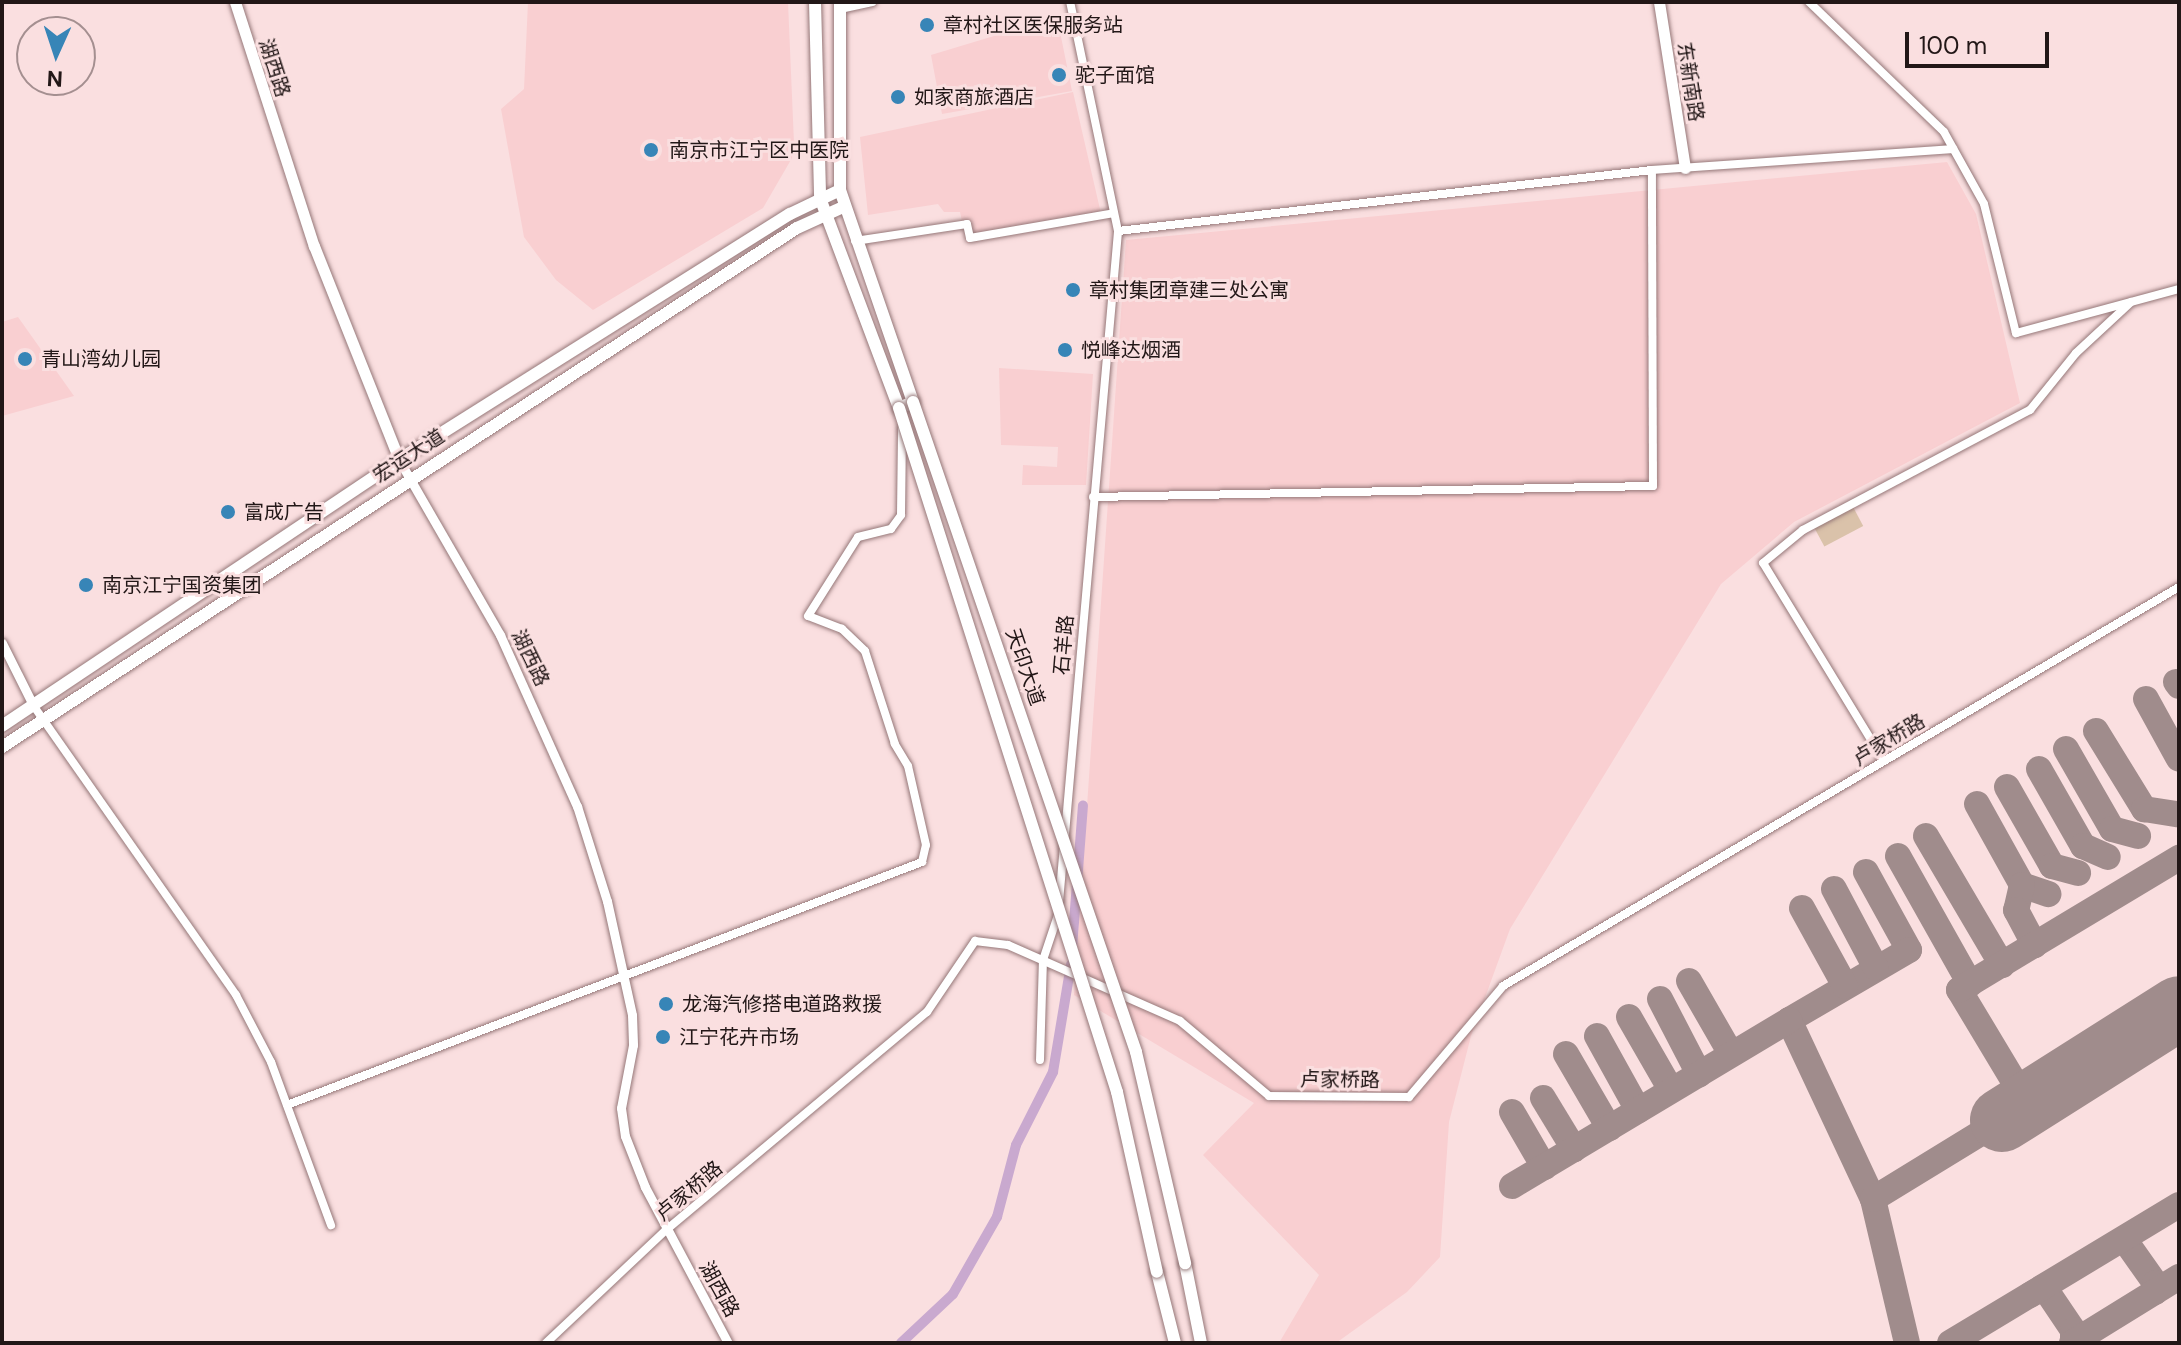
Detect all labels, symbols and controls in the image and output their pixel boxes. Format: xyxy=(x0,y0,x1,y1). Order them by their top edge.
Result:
place label: 章村社区医保服务站 xyxy=(943,13,1123,37)
north arrow xyxy=(16,16,96,96)
marker: 章村社区医保服务站 xyxy=(918,16,936,34)
scale bar xyxy=(1909,16,2053,66)
text: 100 m xyxy=(1919,30,1987,61)
street label: 湖西路 xyxy=(253,36,295,100)
street label: 东新南路 xyxy=(1672,41,1708,123)
place label: 驼子面馆 xyxy=(1075,63,1155,87)
text: N xyxy=(46,64,64,93)
marker: 驼子面馆 xyxy=(1050,66,1068,84)
place label: 如家商旅酒店 xyxy=(914,85,1034,109)
marker: 如家商旅酒店 xyxy=(889,88,907,106)
place label: 南京市江宁区中医院 xyxy=(669,138,849,162)
marker: 南京市江宁区中医院 xyxy=(640,139,662,161)
place label: 章村集团章建三处公寓 xyxy=(1089,278,1289,302)
marker: 章村集团章建三处公寓 xyxy=(1064,281,1082,299)
place label: 悦峰达烟酒 xyxy=(1081,338,1181,362)
marker: 悦峰达烟酒 xyxy=(1056,341,1074,359)
place label: 青山湾幼儿园 xyxy=(41,347,161,371)
marker: 青山湾幼儿园 xyxy=(16,350,34,368)
street label: 宏运大道 xyxy=(369,424,449,488)
place label: 富成广告 xyxy=(244,500,324,524)
marker: 富成广告 xyxy=(219,503,237,521)
place label: 南京江宁国资集团 xyxy=(102,573,262,597)
marker: 南京江宁国资集团 xyxy=(77,576,95,594)
street label: 石羊路 xyxy=(1049,614,1079,676)
street label: 天印大道 xyxy=(1001,625,1049,709)
street label: 湖西路 xyxy=(506,626,554,690)
street label: 卢家桥路 xyxy=(1849,709,1929,771)
place label: 龙海汽修搭电道路救援 xyxy=(682,992,882,1016)
marker: 龙海汽修搭电道路救援 xyxy=(657,995,675,1013)
place label: 江宁花卉市场 xyxy=(679,1025,799,1049)
marker: 江宁花卉市场 xyxy=(654,1028,672,1046)
street label: 卢家桥路 xyxy=(1300,1067,1380,1093)
street label: 卢家桥路 xyxy=(651,1156,727,1226)
street label: 湖西路 xyxy=(694,1257,744,1321)

